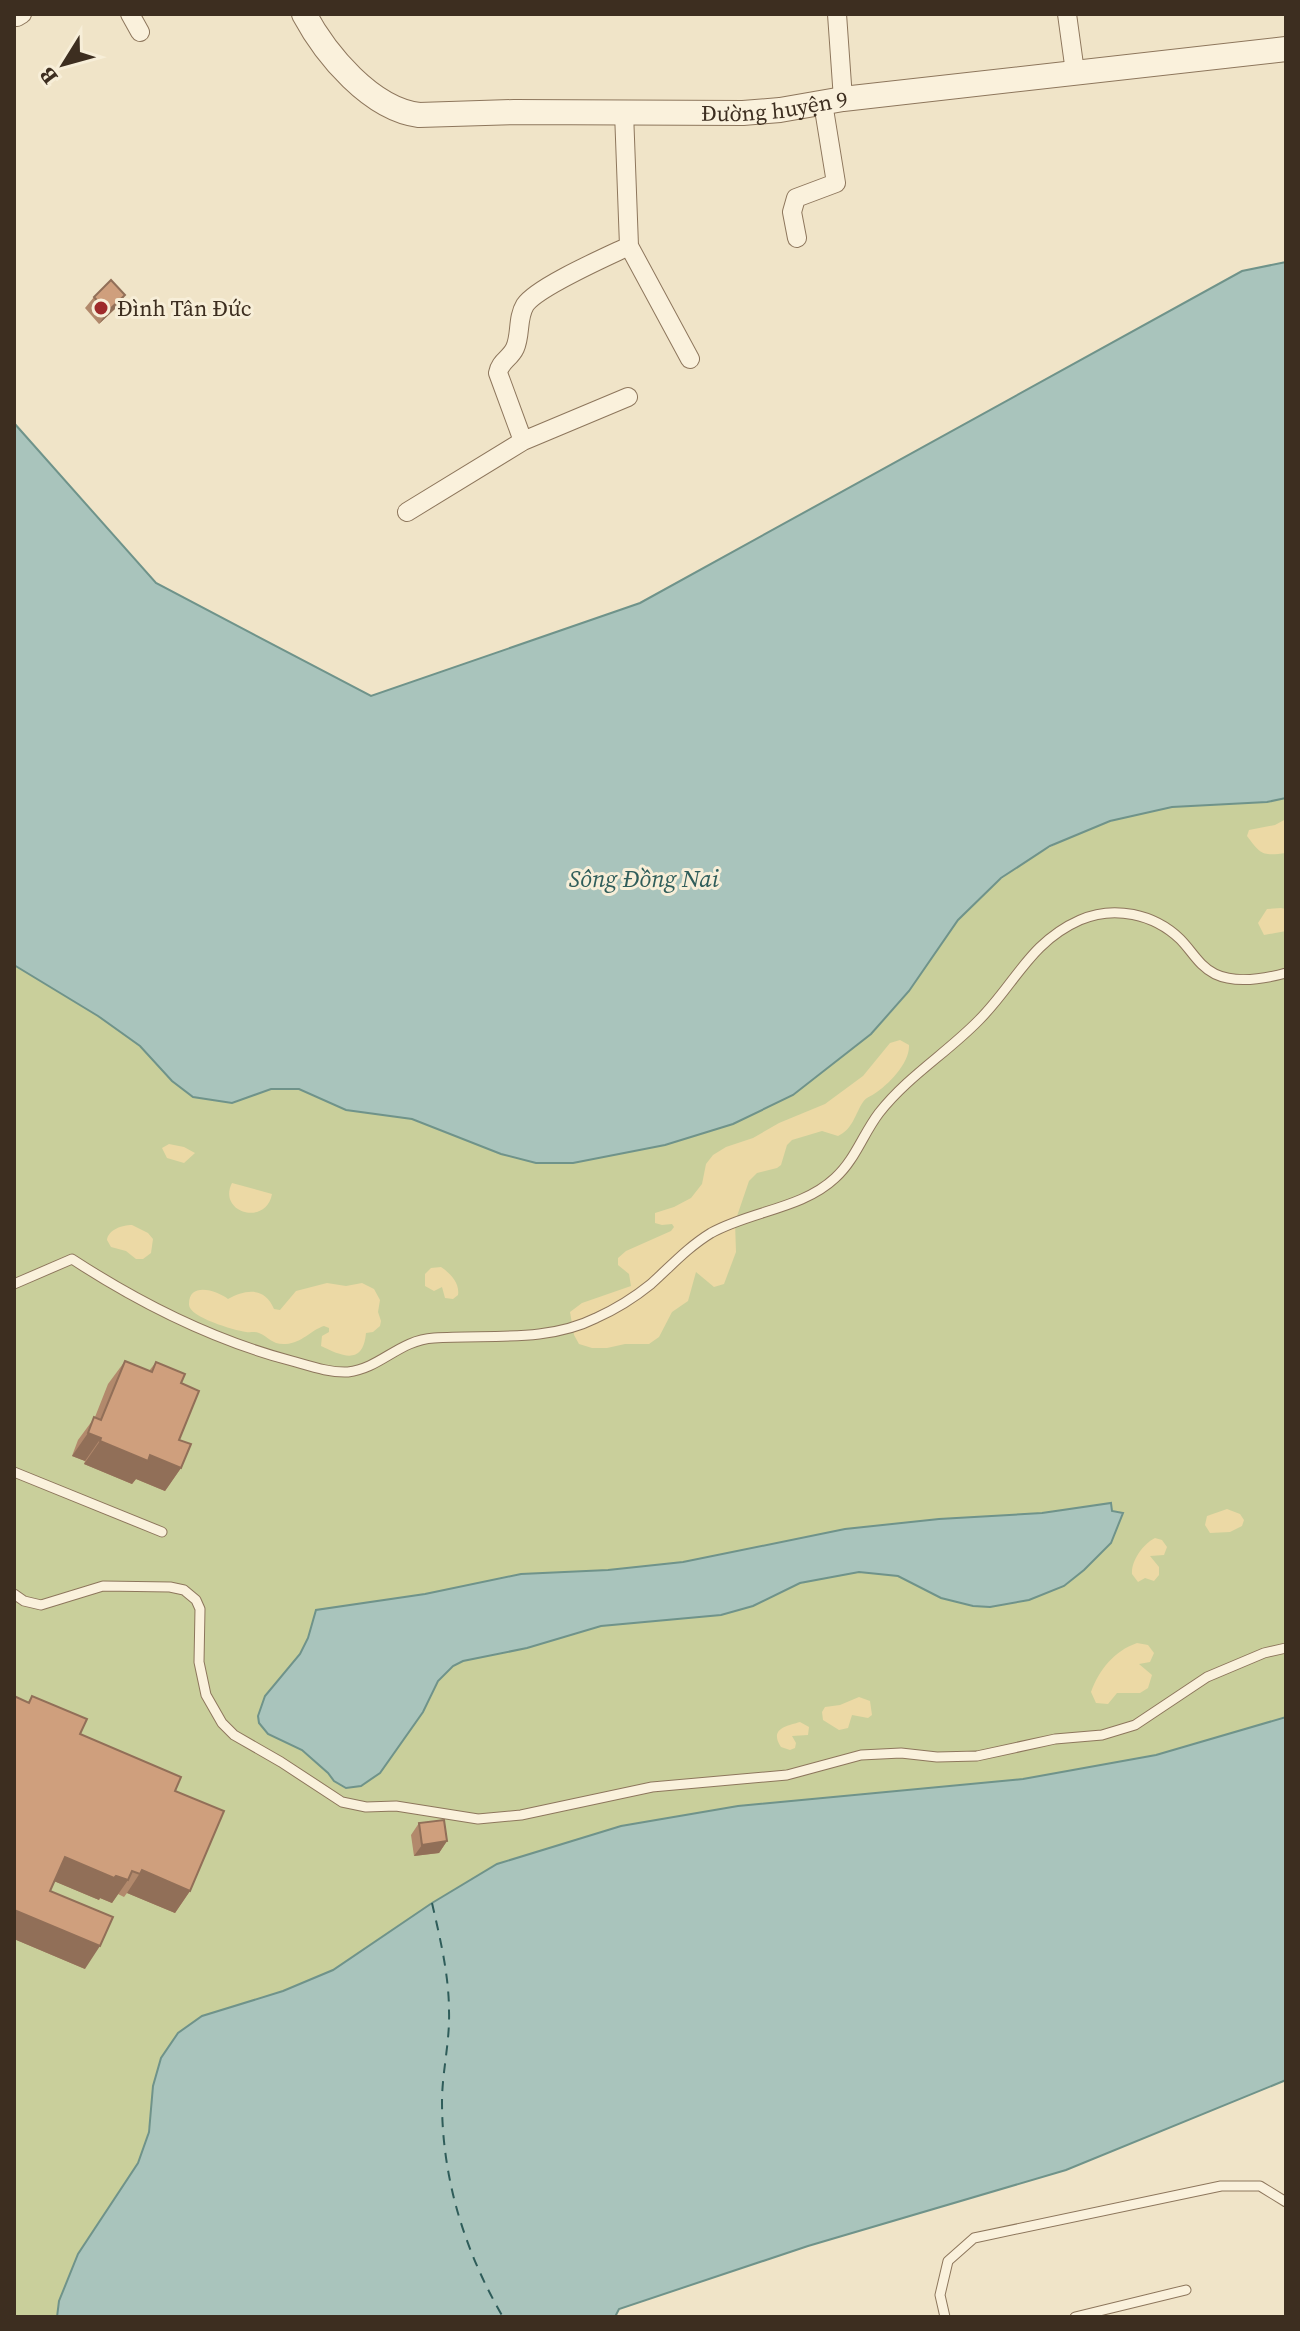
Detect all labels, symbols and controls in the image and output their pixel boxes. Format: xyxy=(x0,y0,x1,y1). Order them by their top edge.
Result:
north arrow xyxy=(24,24,104,104)
text: B xyxy=(32,61,64,91)
street label: Đường huyện 9 xyxy=(701,83,850,128)
place label: Đình Tân Đức xyxy=(117,293,252,323)
marker: Đình Tân Đức xyxy=(92,299,110,317)
water label: Sông Đồng Nai xyxy=(569,862,720,895)

